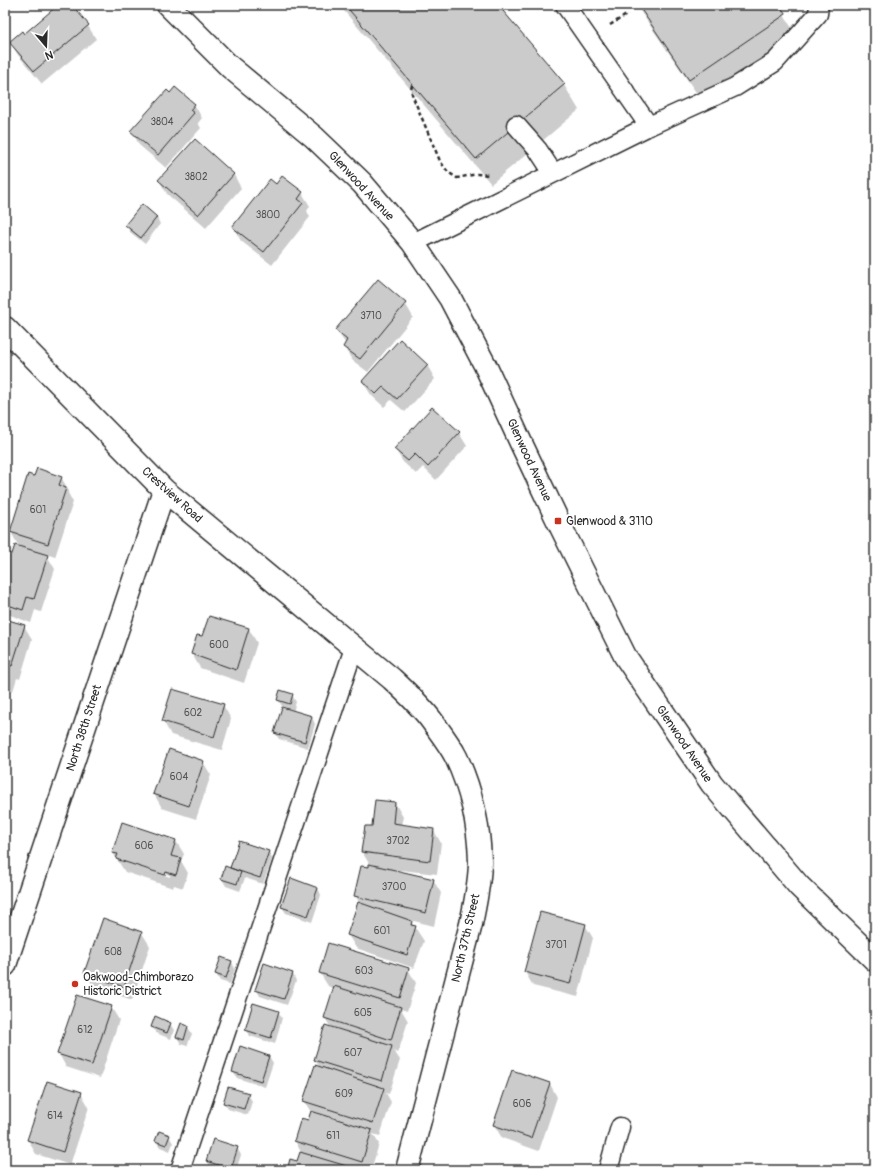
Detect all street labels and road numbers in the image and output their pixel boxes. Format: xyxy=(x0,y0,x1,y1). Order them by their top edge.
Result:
street label: Glenwood Avenue xyxy=(325,148,397,224)
street label: Glenwood Avenue xyxy=(503,416,555,504)
street label: Crestview Road xyxy=(139,464,206,526)
street label: North 38th Street xyxy=(63,683,105,773)
street label: Glenwood Avenue xyxy=(653,703,715,785)
street label: North 37th Street xyxy=(449,892,484,984)

